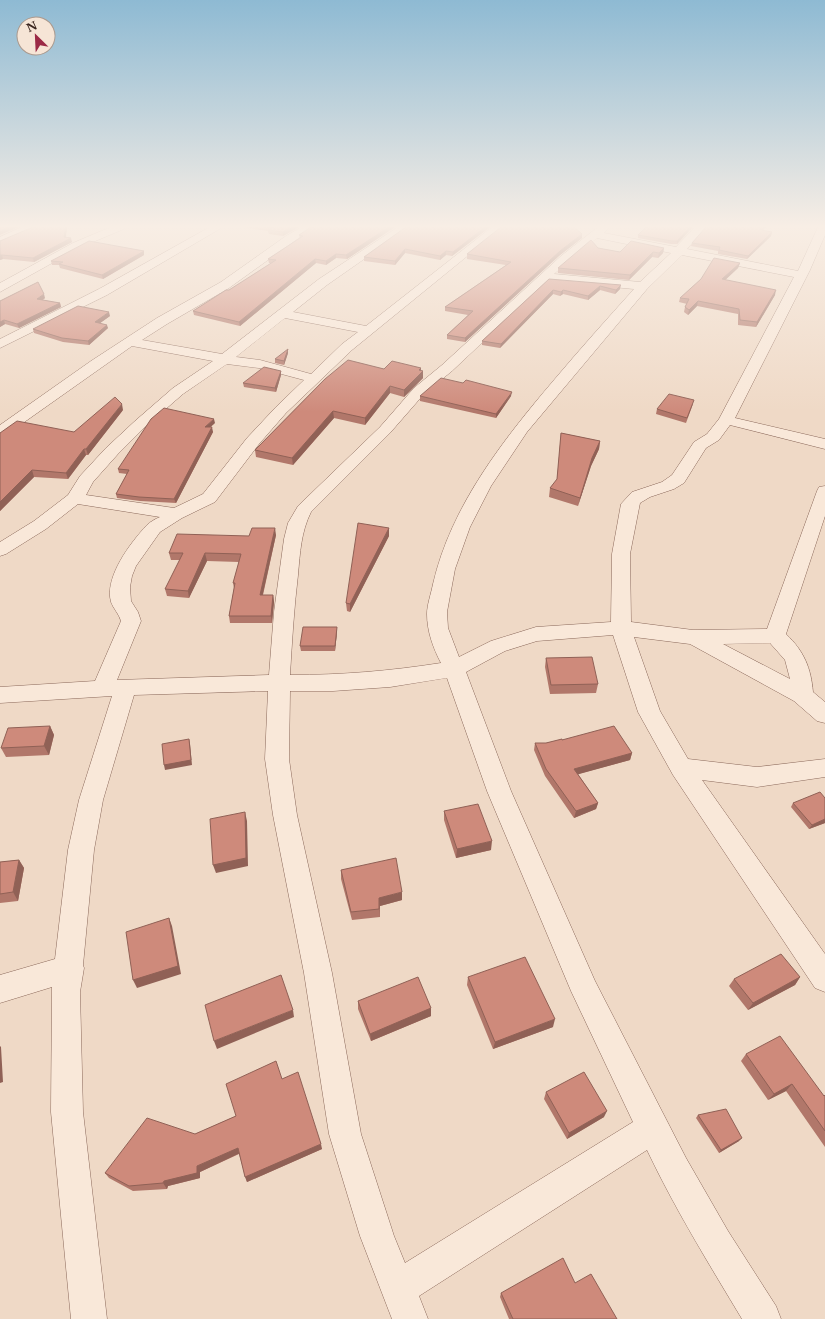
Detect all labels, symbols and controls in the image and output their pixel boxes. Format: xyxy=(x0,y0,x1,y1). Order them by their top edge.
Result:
north arrow xyxy=(16,16,56,56)
text: N xyxy=(24,18,40,35)

